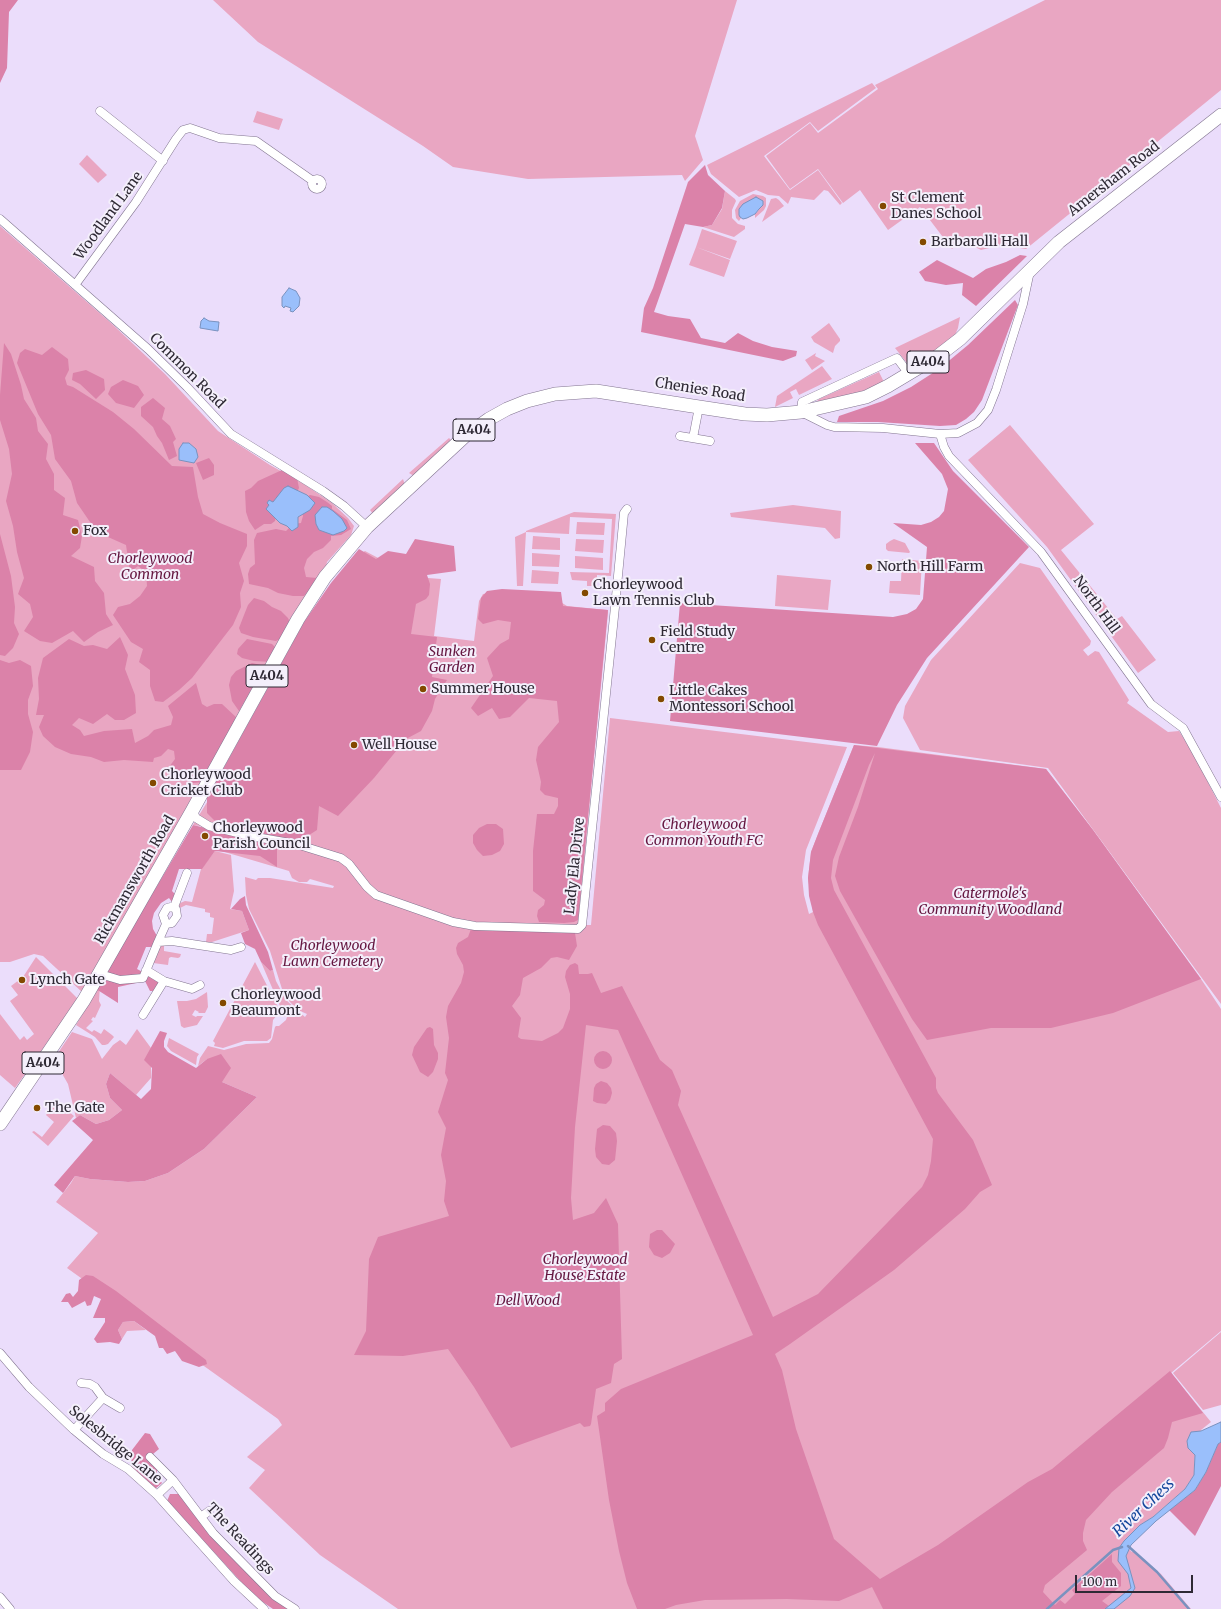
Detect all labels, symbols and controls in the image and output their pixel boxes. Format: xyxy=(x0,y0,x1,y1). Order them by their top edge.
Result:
street label: Amersham Road xyxy=(1065,138,1163,220)
street label: Woodland Lane xyxy=(71,169,147,263)
place label: St Clement Danes School xyxy=(891,190,982,222)
marker: St Clement Danes School xyxy=(878,201,888,211)
place label: Barbarolli Hall xyxy=(931,234,1028,250)
marker: Barbarolli Hall xyxy=(918,237,928,247)
street label: Common Road xyxy=(146,330,228,412)
road number: A404 xyxy=(907,351,949,373)
street label: Chenies Road xyxy=(654,375,746,405)
road number: A404 xyxy=(453,419,495,441)
place label: Fox xyxy=(83,523,107,539)
marker: Fox xyxy=(70,526,80,536)
park label: Chorleywood Common xyxy=(107,551,193,584)
place label: North Hill Farm xyxy=(877,559,983,575)
marker: North Hill Farm xyxy=(864,562,874,572)
street label: North Hill xyxy=(1069,573,1123,637)
place label: Chorleywood Lawn Tennis Club xyxy=(593,577,714,610)
marker: Chorleywood Lawn Tennis Club xyxy=(580,588,590,598)
place label: Field Study Centre xyxy=(660,624,735,656)
marker: Field Study Centre xyxy=(647,635,657,645)
park label: Sunken Garden xyxy=(429,644,475,676)
road number: A404 xyxy=(246,665,288,687)
place label: Summer House xyxy=(431,681,535,697)
place label: Little Cakes Montessori School xyxy=(669,683,794,716)
marker: Summer House xyxy=(418,684,428,694)
marker: Little Cakes Montessori School xyxy=(656,694,666,704)
place label: Well House xyxy=(362,737,437,753)
marker: Well House xyxy=(349,740,359,750)
place label: Chorleywood Cricket Club xyxy=(161,767,251,800)
marker: Chorleywood Cricket Club xyxy=(148,778,158,788)
street label: Rickmansworth Road xyxy=(91,813,179,947)
street label: Lady Ela Drive xyxy=(562,817,588,915)
park label: Chorleywood Common Youth FC xyxy=(645,817,763,850)
place label: Chorleywood Parish Council xyxy=(213,820,310,852)
marker: Chorleywood Parish Council xyxy=(200,831,210,841)
park label: Catermole's Community Woodland xyxy=(918,886,1062,918)
park label: Chorleywood Lawn Cemetery xyxy=(283,938,383,970)
place label: Lynch Gate xyxy=(30,972,105,988)
marker: Lynch Gate xyxy=(17,975,27,985)
place label: Chorleywood Beaumont xyxy=(231,987,321,1020)
marker: Chorleywood Beaumont xyxy=(218,998,228,1008)
road number: A404 xyxy=(22,1052,64,1074)
place label: The Gate xyxy=(45,1100,105,1116)
marker: The Gate xyxy=(32,1103,42,1113)
park label: Chorleywood House Estate xyxy=(542,1252,628,1284)
park label: Dell Wood xyxy=(496,1293,560,1309)
street label: Solesbridge Lane xyxy=(65,1402,165,1488)
water label: River Chess xyxy=(1110,1475,1178,1541)
street label: The Readings xyxy=(203,1500,277,1578)
scale bar xyxy=(1077,1567,1195,1593)
text: 100 m xyxy=(1082,1574,1117,1589)

